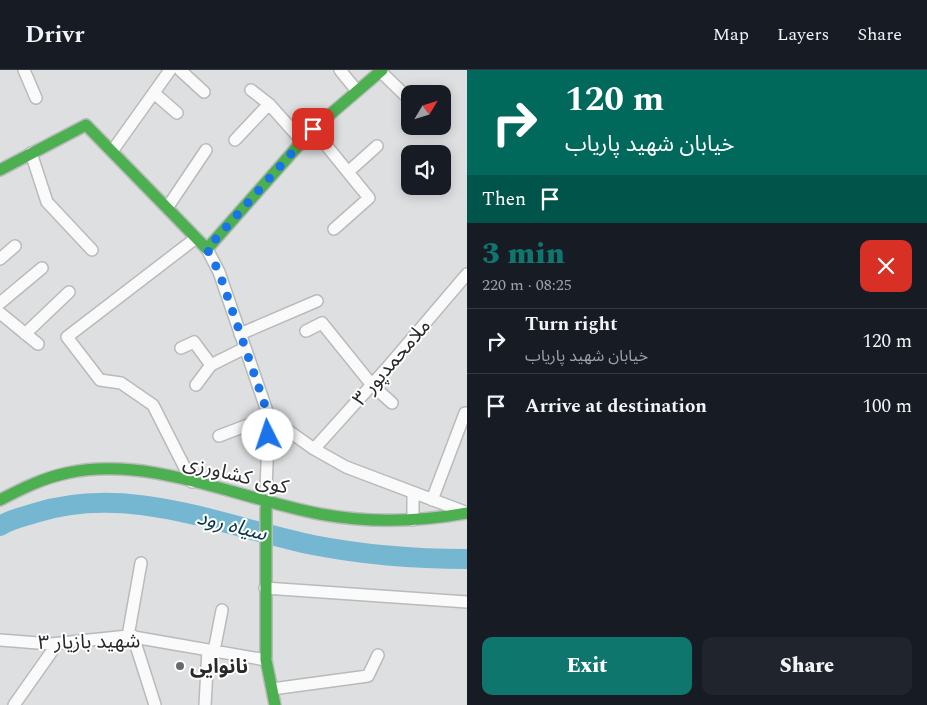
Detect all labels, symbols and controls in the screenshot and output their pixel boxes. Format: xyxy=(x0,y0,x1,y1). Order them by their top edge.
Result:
text: Drivr xyxy=(25,17,84,53)
text: Map xyxy=(713,21,749,48)
text: Layers xyxy=(777,21,829,48)
text: Share xyxy=(857,21,902,48)
text: 120 m xyxy=(565,73,664,126)
north arrow xyxy=(401,85,451,135)
map controls xyxy=(401,85,451,195)
icon: right xyxy=(482,90,547,155)
pin xyxy=(292,108,334,150)
icon: arrive xyxy=(299,115,327,143)
text: خیابان شهید پاریاب xyxy=(565,128,735,161)
button: sound xyxy=(401,145,451,195)
text: Then xyxy=(482,185,526,214)
icon: arrive xyxy=(536,185,564,213)
text: 3 min xyxy=(482,231,565,277)
button: close xyxy=(860,240,912,292)
text: 220 m · 08:25 xyxy=(482,273,572,297)
text: Turn right xyxy=(525,310,618,339)
street label: ملامحمدپور ۳ xyxy=(345,312,438,413)
icon: right xyxy=(482,327,510,355)
text: 120 m xyxy=(862,327,912,356)
text: خیابان شهید پاریاب xyxy=(525,344,648,368)
icon: arrive xyxy=(482,392,510,420)
text: Arrive at destination xyxy=(525,392,707,421)
text: 100 m xyxy=(862,392,912,421)
position arrow xyxy=(241,408,293,460)
street label: کوی کشاورزی xyxy=(180,447,292,503)
water label: سیاه رود xyxy=(193,502,271,550)
street label: شهید بازیار ۳ xyxy=(38,626,140,658)
button: Exit xyxy=(482,637,692,695)
button: Share xyxy=(702,637,912,695)
place label: نانوایی xyxy=(190,652,248,682)
marker: نانوایی xyxy=(174,660,186,672)

